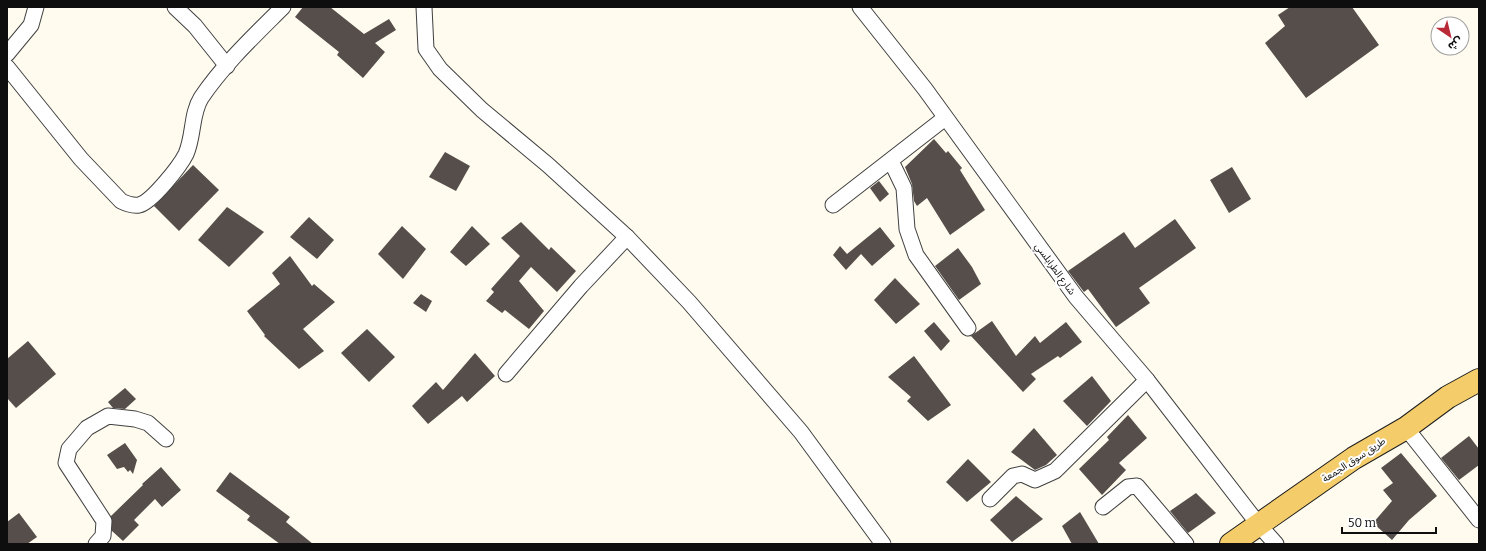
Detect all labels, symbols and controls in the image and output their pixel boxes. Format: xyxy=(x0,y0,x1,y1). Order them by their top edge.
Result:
north arrow xyxy=(1430,16,1470,56)
text: ش xyxy=(1446,34,1465,53)
street label: شارع الطرابلسي xyxy=(1031,241,1078,298)
street label: طريق سوق الجمعة xyxy=(1320,435,1388,485)
scale bar xyxy=(1342,509,1436,535)
text: 50 m xyxy=(1348,516,1377,530)

